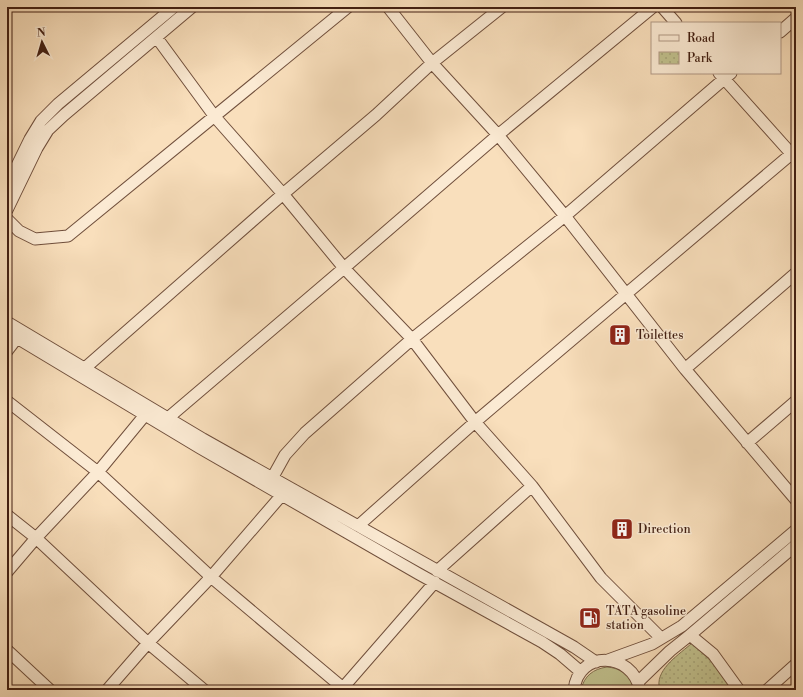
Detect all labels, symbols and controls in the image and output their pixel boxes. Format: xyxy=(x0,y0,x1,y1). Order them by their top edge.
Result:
north arrow xyxy=(22,22,62,62)
legend xyxy=(651,22,781,74)
text: N xyxy=(36,26,46,40)
text: Road xyxy=(687,31,715,46)
text: Park xyxy=(687,51,713,66)
building icon: Toilettes xyxy=(607,322,633,348)
place label: Toilettes xyxy=(636,328,683,343)
building icon: Direction xyxy=(609,516,635,542)
place label: Direction xyxy=(638,522,691,537)
place label: TATA gasoline station xyxy=(606,604,686,633)
fuel station icon: TATA gasoline station xyxy=(577,605,603,631)

